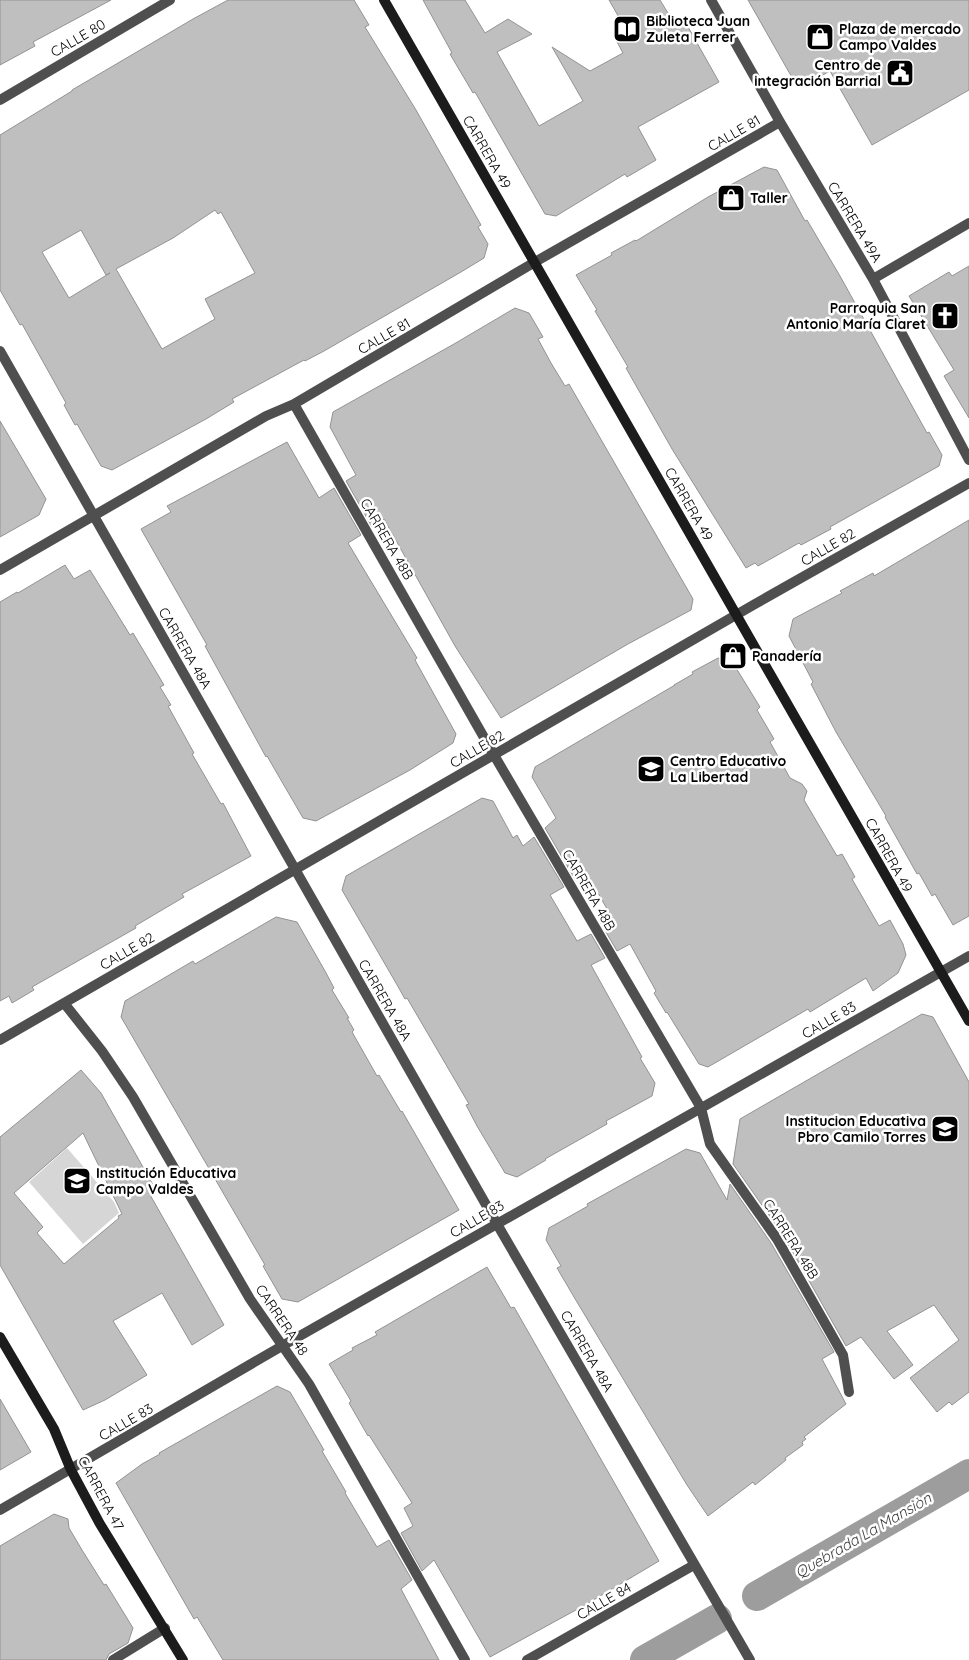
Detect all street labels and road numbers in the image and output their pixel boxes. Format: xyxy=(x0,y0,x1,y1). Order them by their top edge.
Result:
street label: CALLE 80 xyxy=(47,15,109,61)
street label: CALLE 81 xyxy=(705,111,763,155)
street label: CARRERA 49 xyxy=(459,112,515,192)
street label: CARRERA 49A xyxy=(824,178,886,266)
street label: CALLE 81 xyxy=(355,314,413,358)
street label: CARRERA 49 xyxy=(661,464,717,544)
street label: CARRERA 48B xyxy=(356,495,418,583)
street label: CALLE 82 xyxy=(797,524,859,570)
street label: CARRERA 48A xyxy=(154,604,216,692)
street label: CALLE 82 xyxy=(446,726,508,772)
street label: CARRERA 49 xyxy=(861,815,917,895)
street label: CARRERA 48B xyxy=(558,846,620,934)
street label: CALLE 82 xyxy=(96,928,158,974)
street label: CARRERA 48A xyxy=(354,956,416,1044)
street label: CALLE 83 xyxy=(799,997,859,1043)
street label: CALLE 83 xyxy=(447,1196,507,1242)
street label: CARRERA 48B xyxy=(759,1196,823,1282)
street label: CARRERA 48 xyxy=(252,1281,312,1359)
street label: CARRERA 48A xyxy=(556,1307,618,1395)
street label: CALLE 83 xyxy=(96,1399,156,1445)
street label: CARRERA 47 xyxy=(74,1453,128,1533)
street label: CALLE 84 xyxy=(574,1578,634,1624)

